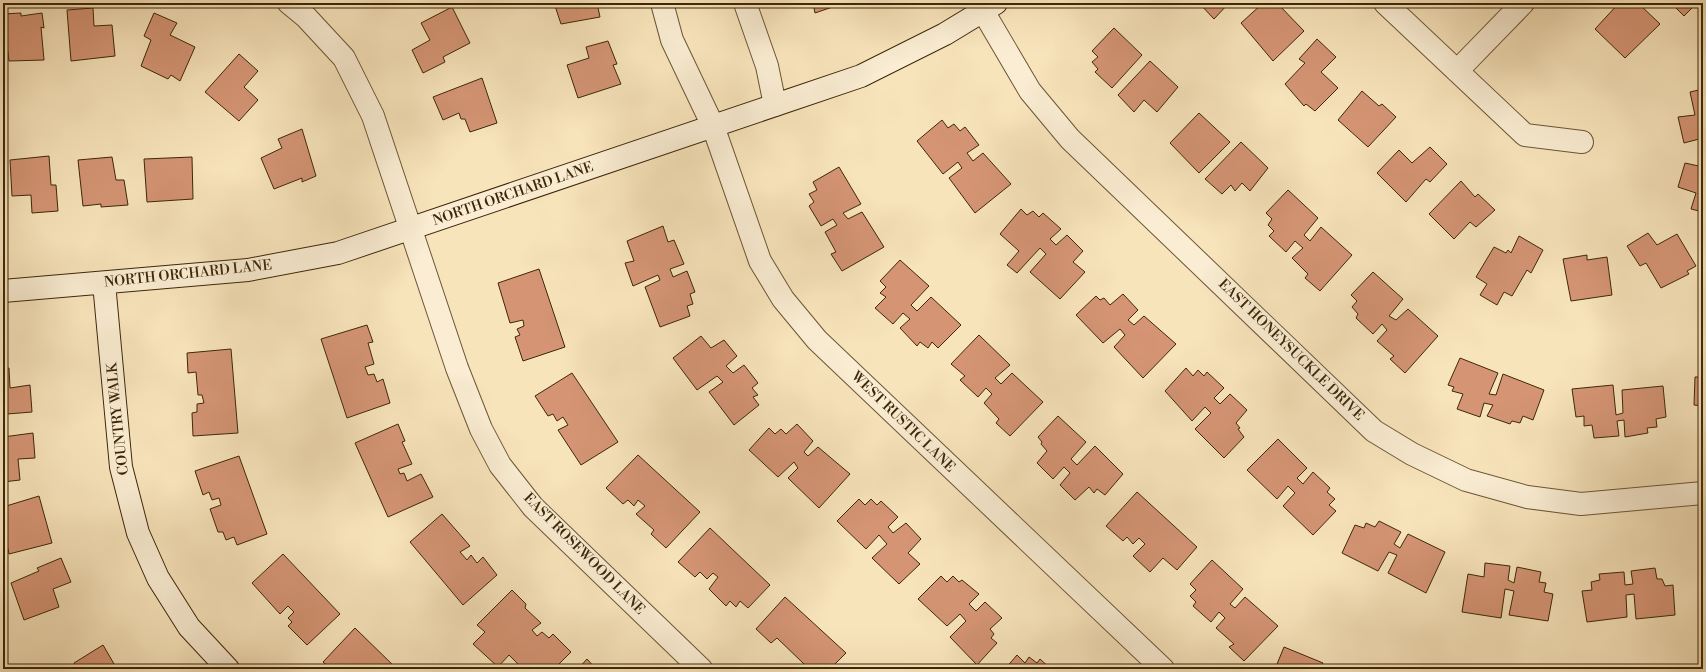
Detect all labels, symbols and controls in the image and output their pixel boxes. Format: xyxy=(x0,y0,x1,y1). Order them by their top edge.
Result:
street label: NORTH ORCHARD LANE xyxy=(430,158,596,230)
street label: NORTH ORCHARD LANE xyxy=(103,256,273,292)
street label: EAST HONEYSUCKLE DRIVE xyxy=(1214,275,1368,425)
street label: COUNTRY WALK xyxy=(103,361,133,476)
street label: WEST RUSTIC LANE xyxy=(847,367,959,476)
street label: EAST ROSEWOOD LANE xyxy=(519,489,649,619)

